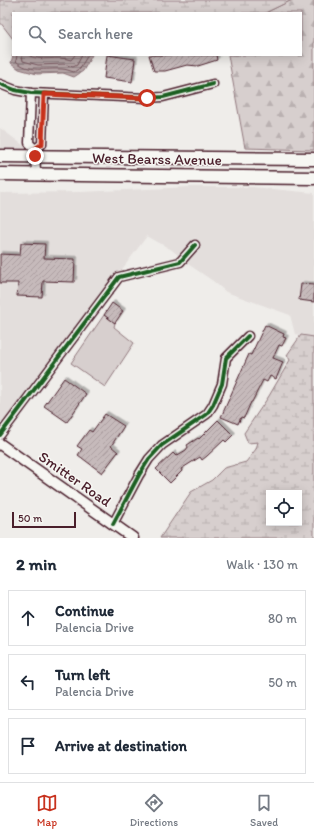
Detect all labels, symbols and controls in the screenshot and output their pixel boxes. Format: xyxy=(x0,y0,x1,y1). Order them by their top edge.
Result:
search box xyxy=(12,12,302,56)
icon: search xyxy=(26,23,48,45)
text: Search here xyxy=(58,25,133,43)
route start xyxy=(138,89,156,107)
route end xyxy=(26,147,44,165)
street label: West Bearss Avenue xyxy=(92,149,222,169)
street label: Smitter Road xyxy=(35,447,115,511)
map controls xyxy=(266,490,302,526)
button: locate xyxy=(266,490,302,526)
scale bar xyxy=(12,510,76,529)
text: 50 m xyxy=(18,512,42,525)
text: 2 min xyxy=(16,554,56,574)
text: Walk · 130 m xyxy=(226,557,298,572)
text: Continue xyxy=(55,602,114,620)
icon: ahead xyxy=(17,607,39,629)
text: 80 m xyxy=(268,611,297,626)
text: Palencia Drive xyxy=(55,620,134,635)
text: Turn left xyxy=(55,666,110,684)
icon: left xyxy=(17,671,39,693)
text: 50 m xyxy=(268,675,297,690)
text: Palencia Drive xyxy=(55,684,134,699)
icon: arrive xyxy=(17,735,39,757)
text: Arrive at destination xyxy=(55,737,187,755)
tab: Map xyxy=(36,792,58,829)
tab: Directions xyxy=(130,792,178,829)
tab: Saved xyxy=(250,792,278,829)

